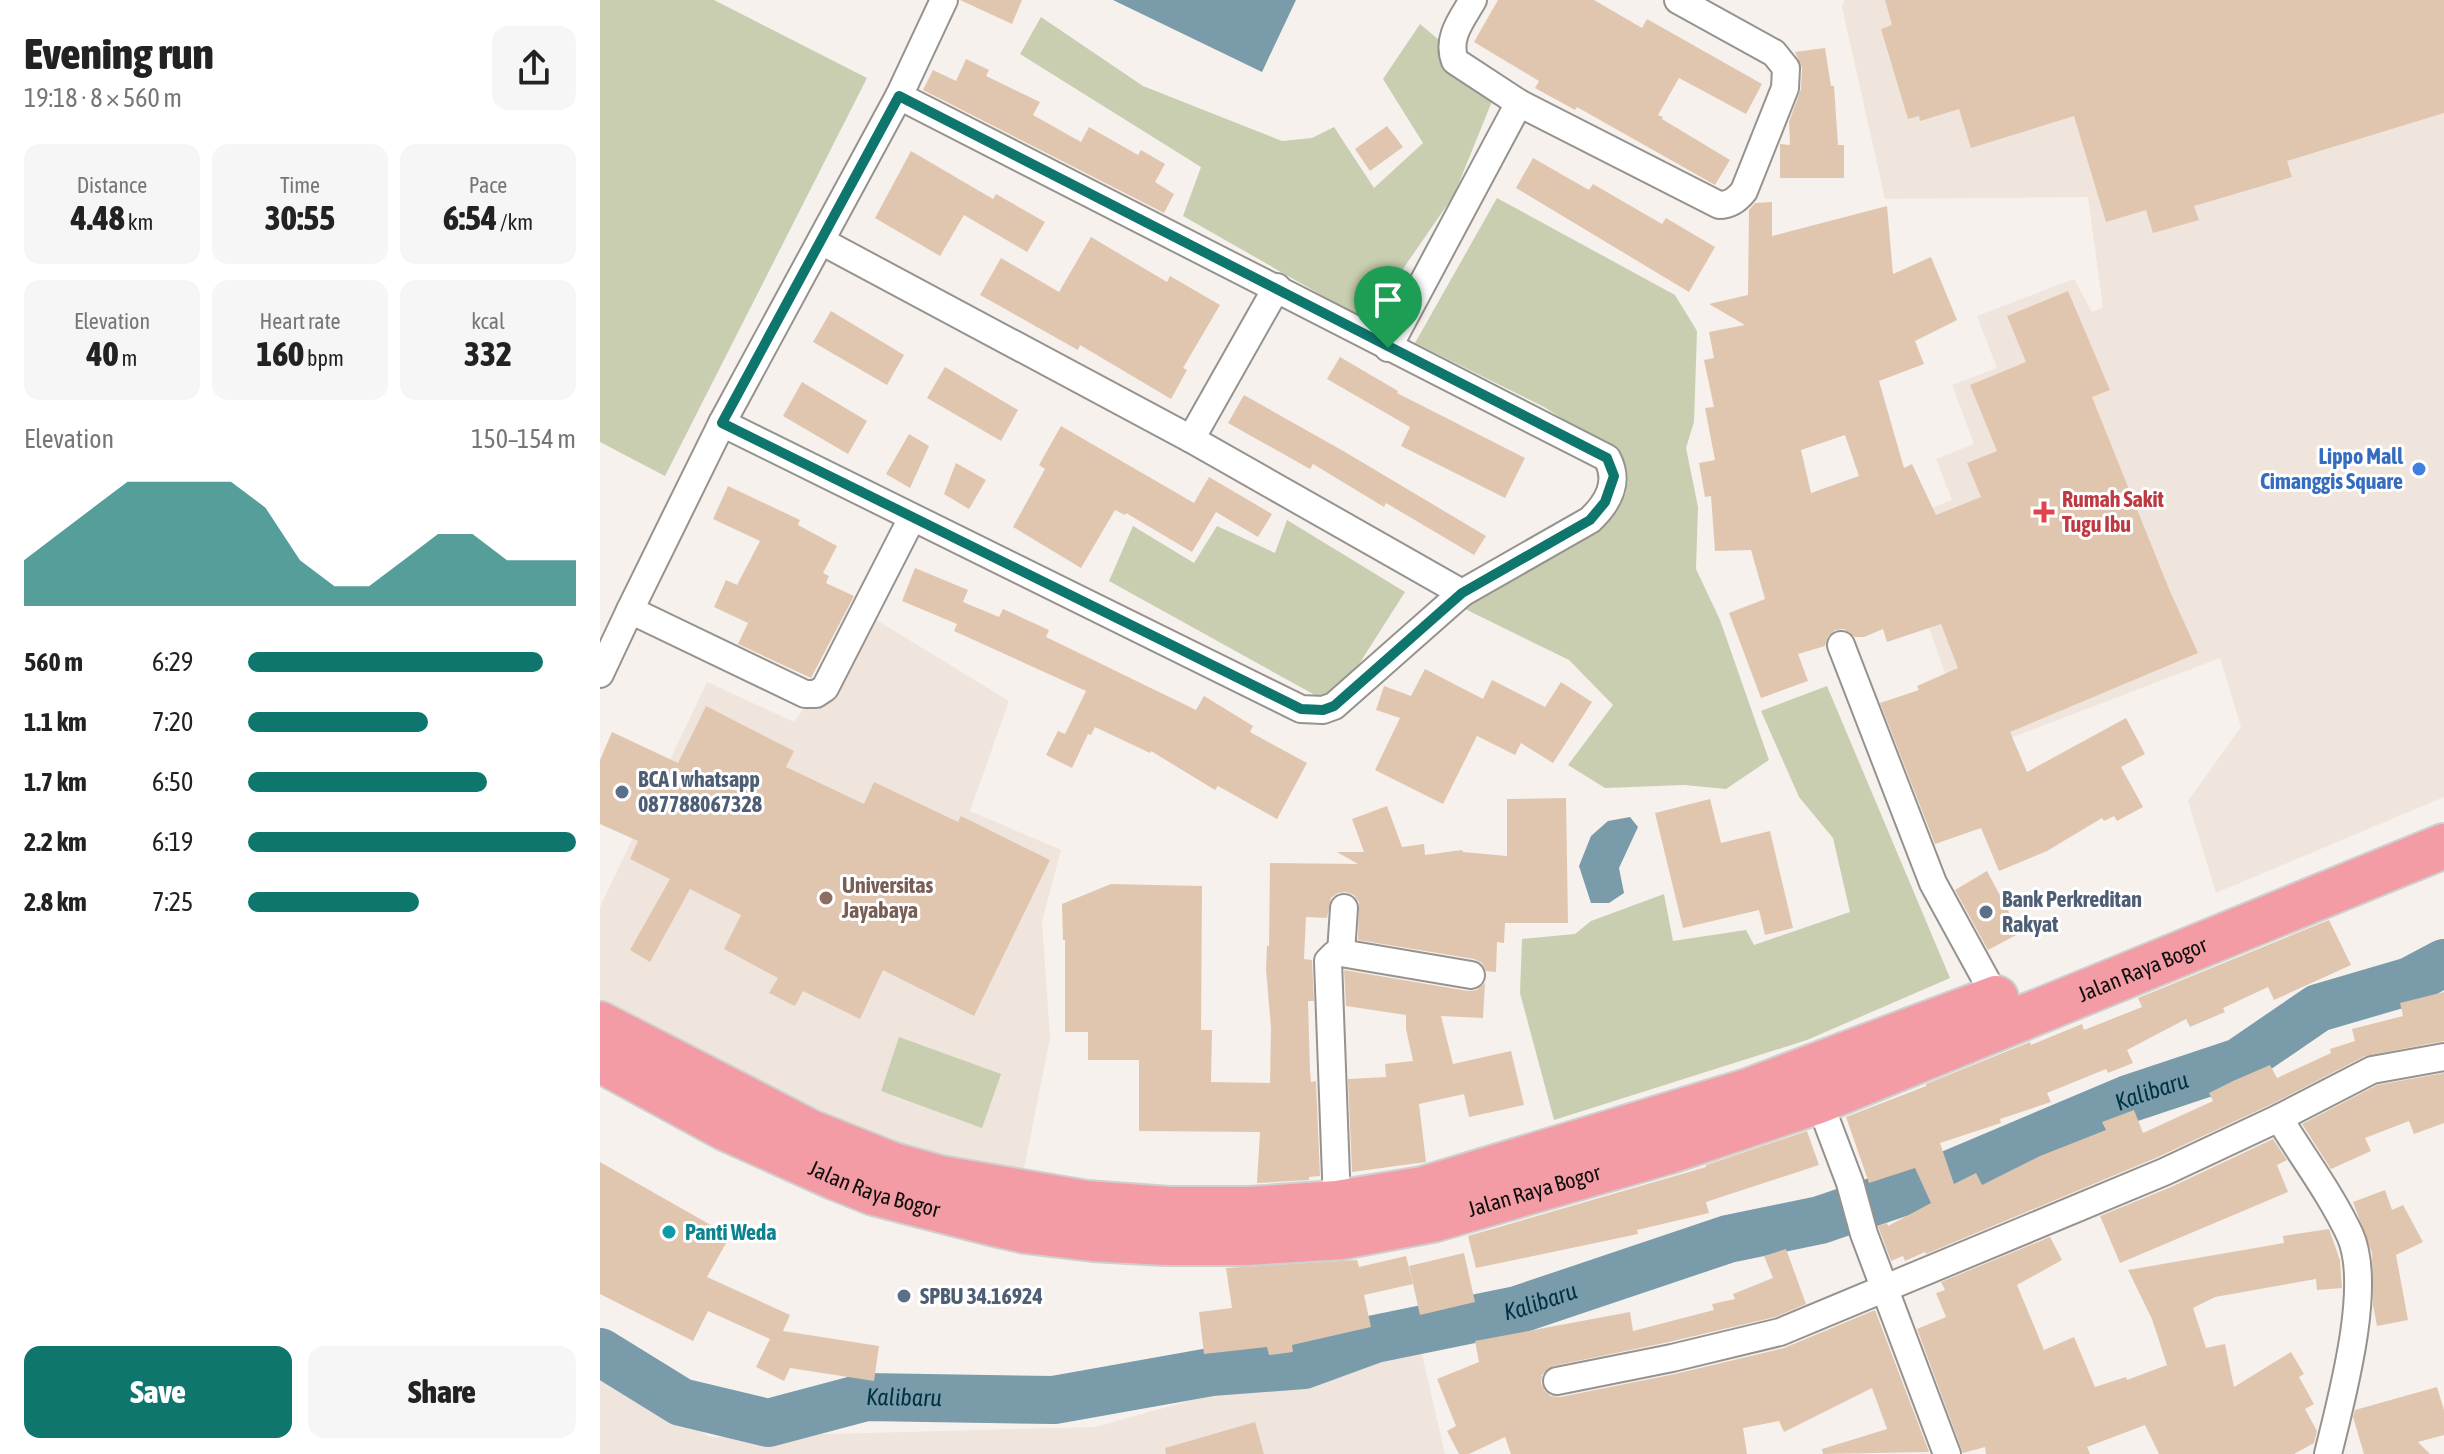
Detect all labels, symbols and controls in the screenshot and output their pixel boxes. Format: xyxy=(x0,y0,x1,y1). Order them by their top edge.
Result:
button: share xyxy=(492,26,576,110)
text: Evening run xyxy=(24,28,214,78)
text: 19:18 · 8 × 560 m xyxy=(24,83,182,113)
text: Distance xyxy=(77,172,147,198)
text: Time xyxy=(280,172,320,198)
text: Pace xyxy=(469,172,507,198)
text: 4.48 xyxy=(71,198,125,237)
text: 30:55 xyxy=(265,198,335,237)
text: 6:54 xyxy=(443,198,497,237)
text: km xyxy=(125,209,153,235)
text: /km xyxy=(497,209,533,235)
pin xyxy=(1354,266,1422,348)
icon: arrive xyxy=(1366,278,1410,322)
text: Elevation xyxy=(74,308,150,334)
text: Heart rate xyxy=(259,308,341,334)
text: kcal xyxy=(471,308,505,334)
text: 40 xyxy=(87,334,119,373)
text: 160 xyxy=(256,334,304,373)
text: 332 xyxy=(464,334,512,373)
text: m xyxy=(119,345,137,371)
text: bpm xyxy=(304,345,344,371)
text: Elevation xyxy=(24,424,114,454)
text: 150–154 m xyxy=(471,424,576,454)
place label: Lippo Mall Cimanggis Square xyxy=(2260,443,2404,494)
marker: Lippo Mall Cimanggis Square xyxy=(2410,460,2428,478)
place label: Rumah Sakit Tugu Ibu xyxy=(2062,486,2164,537)
marker: Rumah Sakit Tugu Ibu xyxy=(2033,501,2055,523)
text: 560 m xyxy=(24,647,83,677)
text: 6:29 xyxy=(152,647,193,677)
text: 1.1 km xyxy=(24,707,87,737)
text: 7:20 xyxy=(152,707,193,737)
place label: BCA I whatsapp 087788067328 xyxy=(638,766,762,817)
text: 1.7 km xyxy=(24,767,87,797)
text: 6:50 xyxy=(152,767,193,797)
marker: BCA I whatsapp 087788067328 xyxy=(613,783,631,801)
text: 2.2 km xyxy=(24,827,87,857)
text: 6:19 xyxy=(152,827,193,857)
place label: Universitas Jayabaya xyxy=(841,872,933,923)
place label: Bank Perkreditan Rakyat xyxy=(2002,886,2142,937)
text: 2.8 km xyxy=(24,887,87,917)
text: 7:25 xyxy=(152,887,193,917)
marker: Universitas Jayabaya xyxy=(817,889,835,907)
marker: Bank Perkreditan Rakyat xyxy=(1977,903,1995,921)
street label: Jalan Raya Bogor xyxy=(2074,931,2211,1007)
water label: Kalibaru xyxy=(2111,1066,2192,1116)
street label: Jalan Raya Bogor xyxy=(805,1154,943,1223)
street label: Jalan Raya Bogor xyxy=(1464,1159,1604,1222)
place label: Panti Weda xyxy=(685,1219,776,1245)
marker: Panti Weda xyxy=(660,1223,678,1241)
water label: Kalibaru xyxy=(1501,1277,1581,1325)
place label: SPBU 34.16924 xyxy=(920,1283,1043,1309)
marker: SPBU 34.16924 xyxy=(895,1287,913,1305)
button: Save xyxy=(24,1346,292,1438)
button: Share xyxy=(308,1346,576,1438)
water label: Kalibaru xyxy=(866,1383,942,1411)

